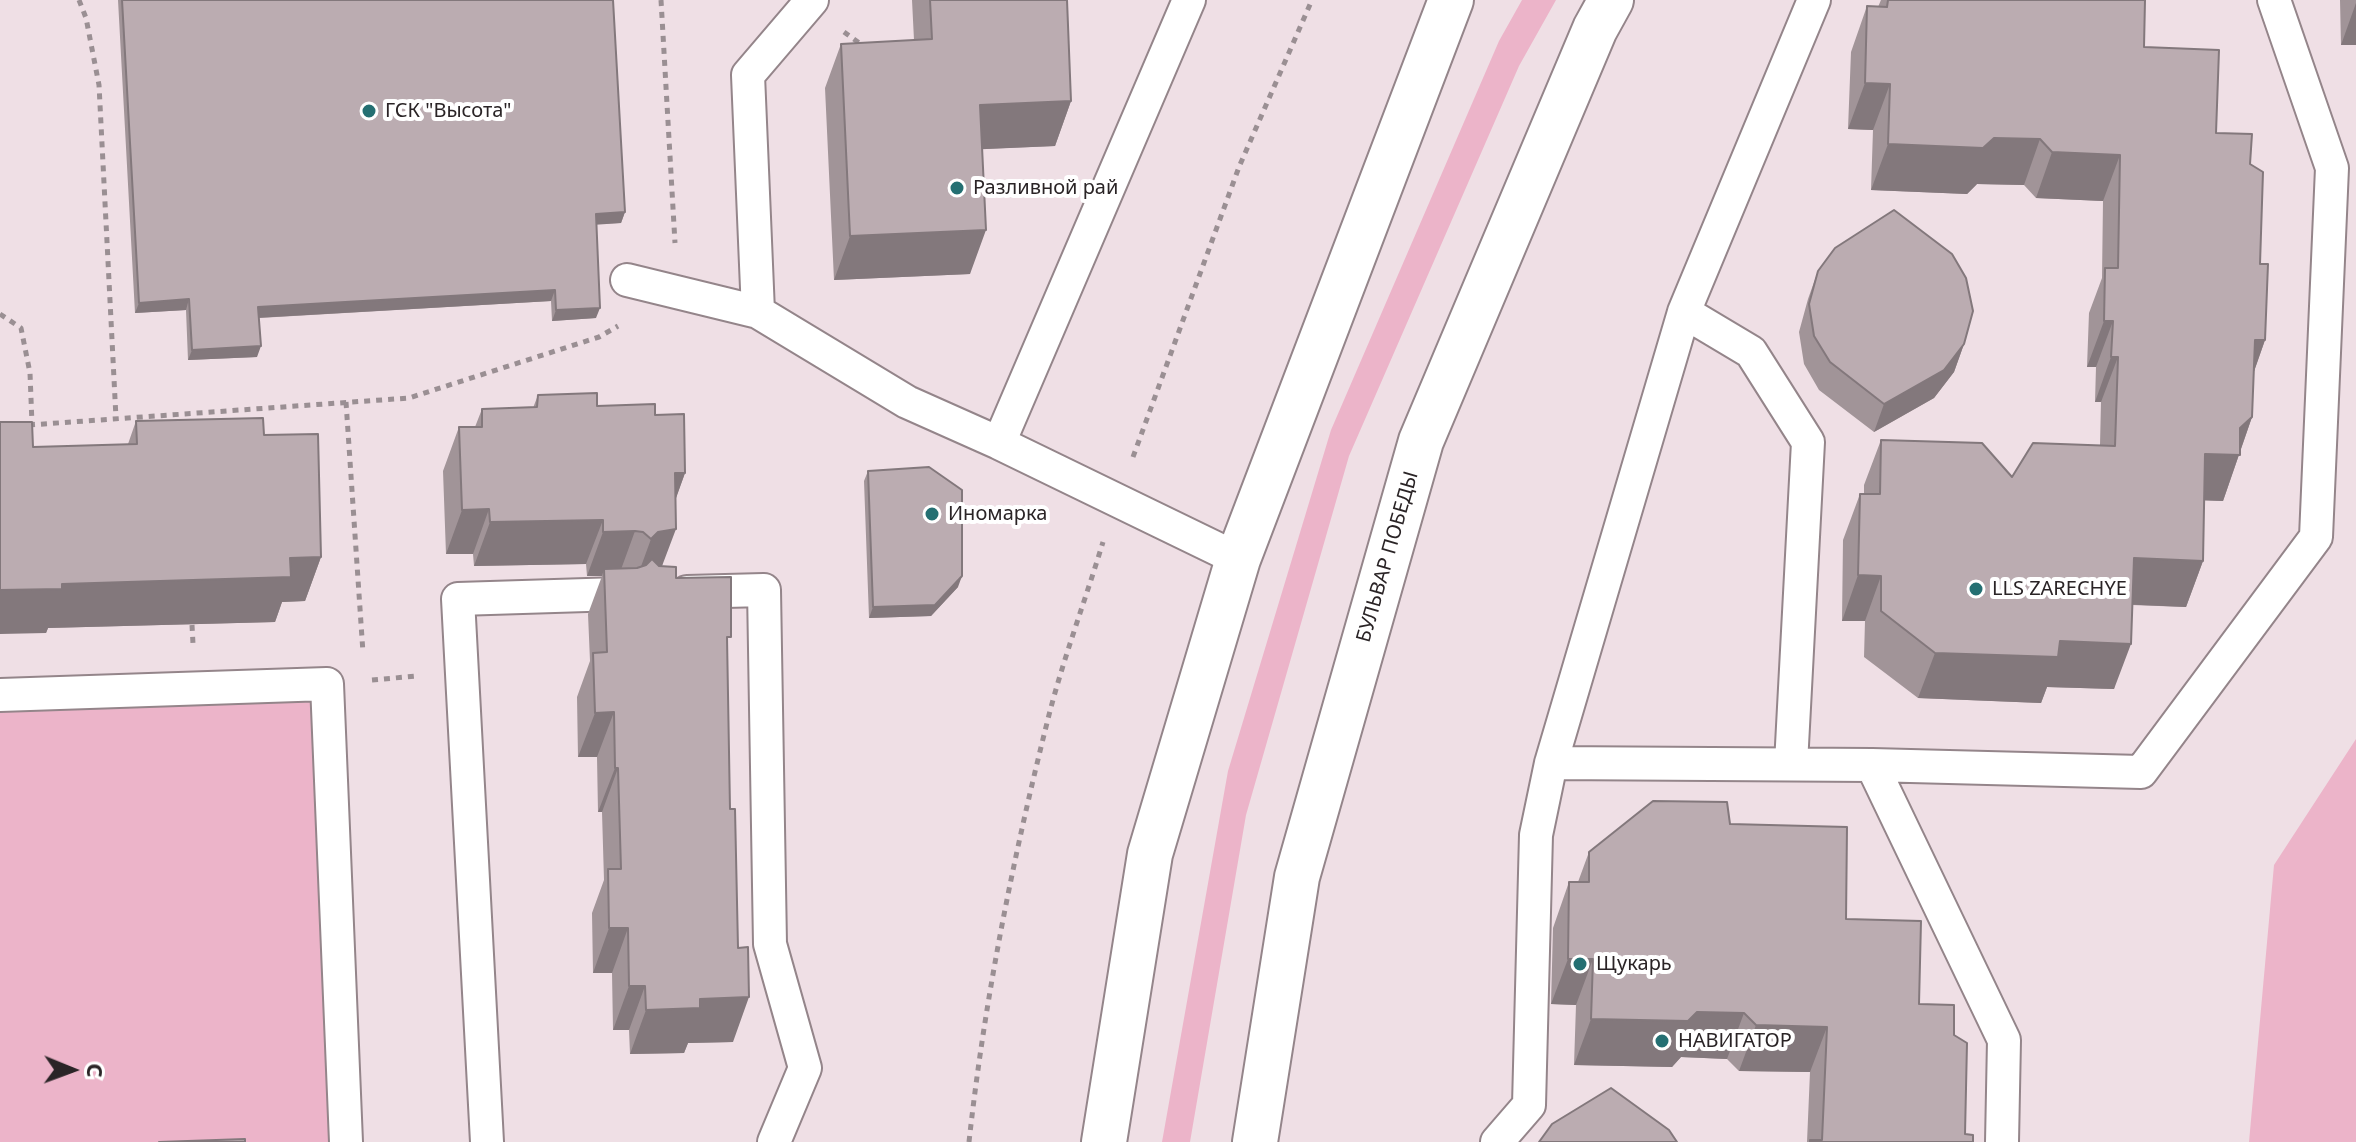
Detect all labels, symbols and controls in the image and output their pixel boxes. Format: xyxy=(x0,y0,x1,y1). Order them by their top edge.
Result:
place label: ГСК "Высота" xyxy=(385,99,511,123)
marker: ГСК "Высота" xyxy=(360,102,378,120)
place label: Разливной рай xyxy=(973,176,1118,200)
marker: Разливной рай xyxy=(948,179,966,197)
street label: БУЛЬВАР ПОБЕДЫ xyxy=(1352,469,1424,645)
place label: Иномарка xyxy=(948,502,1047,526)
marker: Иномарка xyxy=(923,505,941,523)
place label: LLS ZARECHYE xyxy=(1992,577,2127,601)
marker: LLS ZARECHYE xyxy=(1967,580,1985,598)
place label: Щукарь xyxy=(1596,952,1672,976)
marker: Щукарь xyxy=(1571,955,1589,973)
place label: НАВИГАТОР xyxy=(1678,1029,1792,1053)
north arrow xyxy=(32,1030,112,1110)
marker: НАВИГАТОР xyxy=(1653,1032,1671,1050)
text: С xyxy=(81,1063,111,1078)

